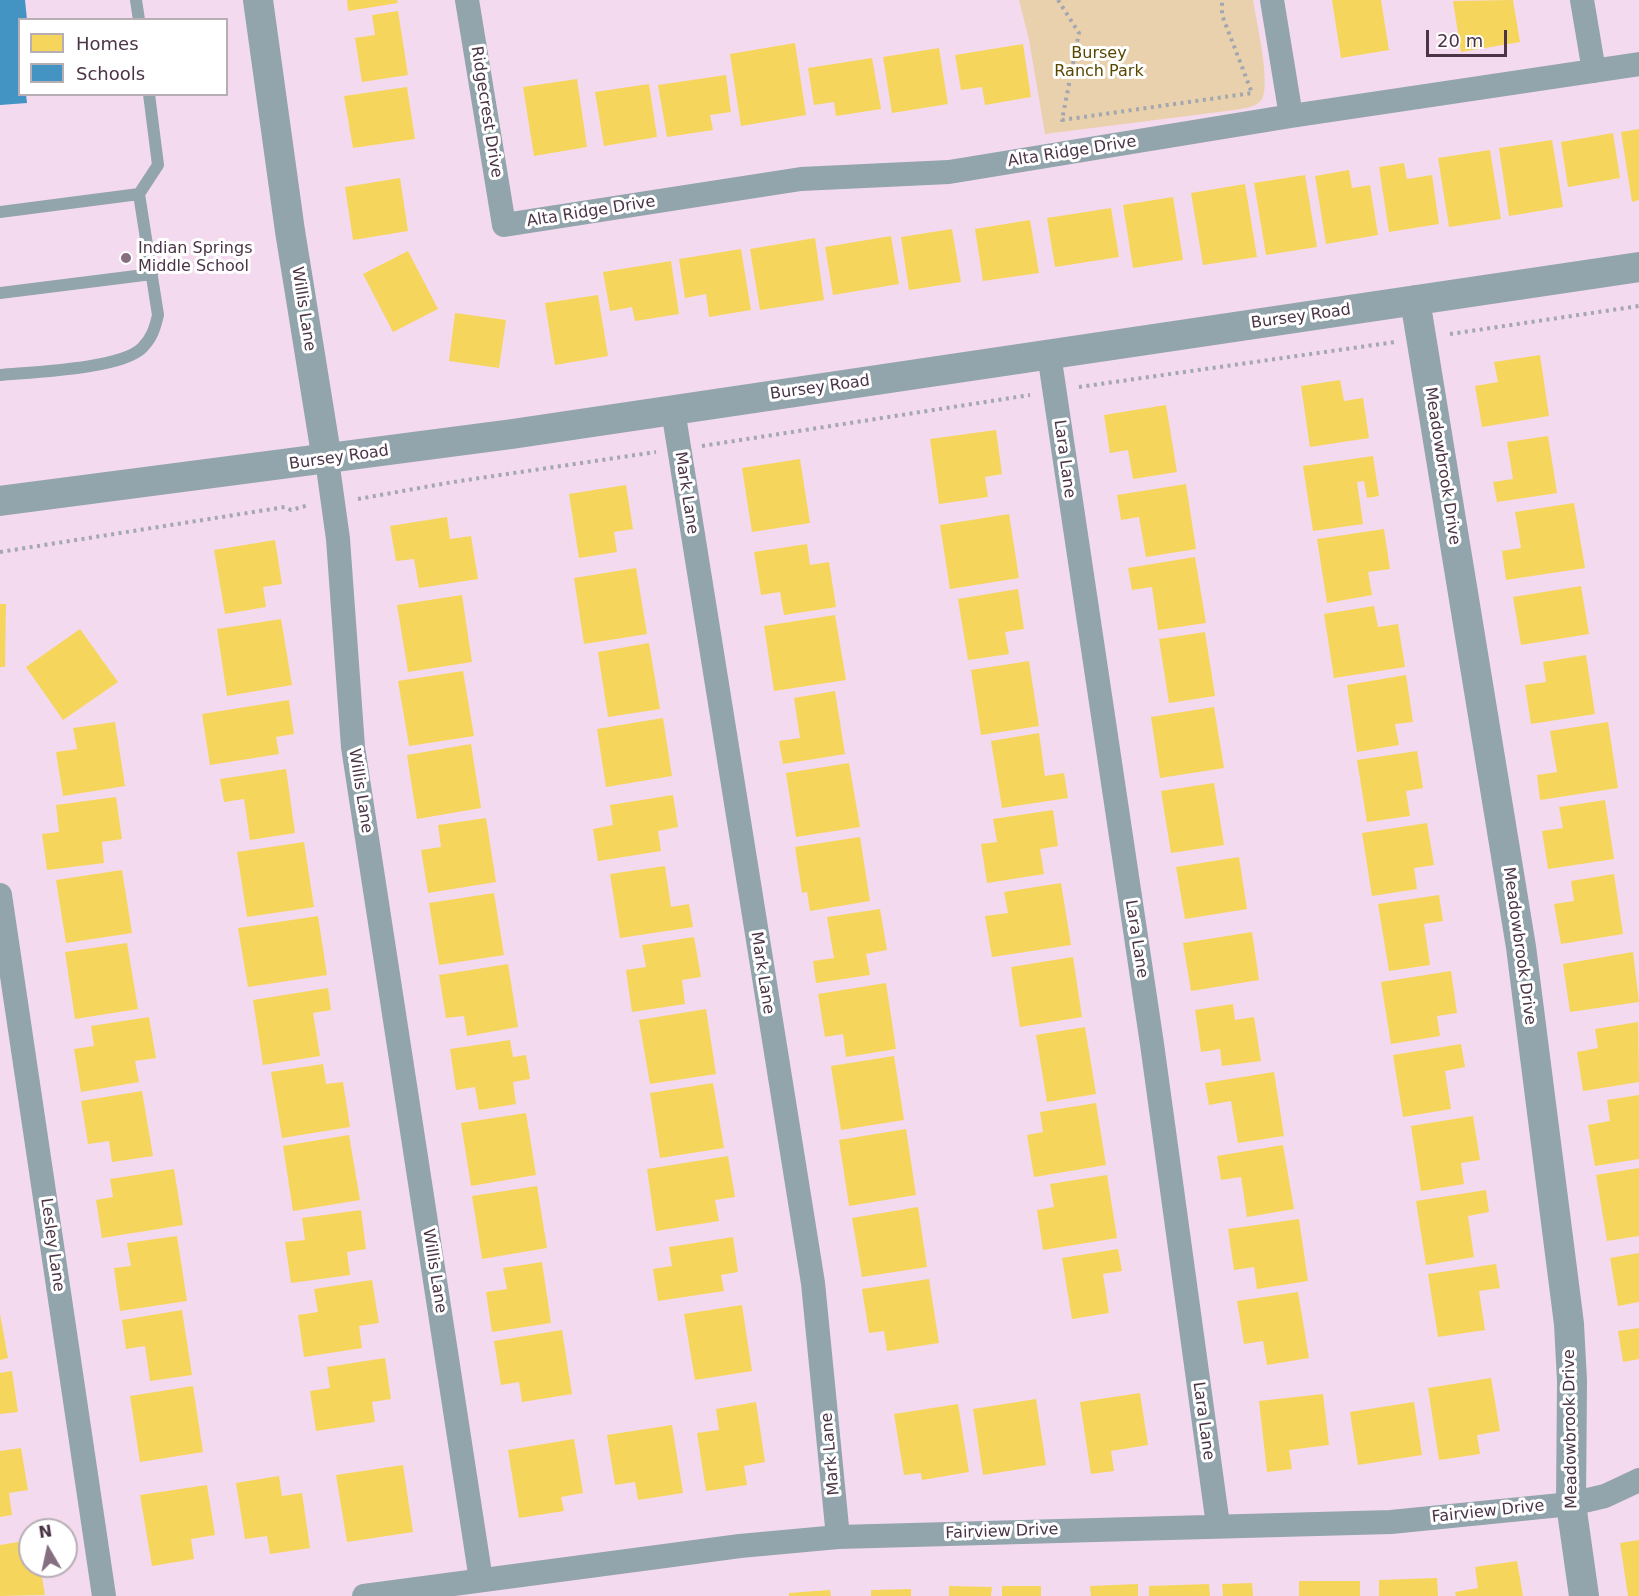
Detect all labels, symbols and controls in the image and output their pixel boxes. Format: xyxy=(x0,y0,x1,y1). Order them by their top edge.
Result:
legend xyxy=(18,18,228,96)
scale bar xyxy=(1429,18,1510,56)
text: 20 m xyxy=(1437,30,1483,51)
text: Homes xyxy=(76,33,139,54)
park label: Bursey Ranch Park xyxy=(1054,44,1144,82)
street label: Ridgecrest Drive xyxy=(466,45,506,179)
text: Schools xyxy=(76,63,145,84)
street label: Alta Ridge Drive xyxy=(1006,132,1138,172)
street label: Alta Ridge Drive xyxy=(525,192,657,232)
place label: Indian Springs Middle School xyxy=(138,239,252,277)
marker: Indian Springs Middle School xyxy=(119,251,133,265)
street label: Willis Lane xyxy=(287,265,319,353)
street label: Bursey Road xyxy=(1250,300,1352,334)
street label: Bursey Road xyxy=(769,371,871,405)
street label: Meadowbrook Drive xyxy=(1420,386,1464,546)
street label: Lara Lane xyxy=(1049,419,1079,499)
street label: Bursey Road xyxy=(288,441,390,475)
street label: Mark Lane xyxy=(670,450,702,536)
street label: Willis Lane xyxy=(344,747,376,835)
street label: Meadowbrook Drive xyxy=(1498,866,1540,1026)
street label: Lara Lane xyxy=(1120,899,1152,979)
street label: Mark Lane xyxy=(746,930,778,1016)
street label: Lesley Lane xyxy=(36,1197,68,1293)
street label: Willis Lane xyxy=(418,1227,450,1315)
street label: Meadowbrook Drive xyxy=(1560,1349,1582,1509)
street label: Lara Lane xyxy=(1188,1381,1218,1461)
street label: Mark Lane xyxy=(818,1412,844,1496)
street label: Fairview Drive xyxy=(1431,1497,1545,1527)
north arrow xyxy=(18,1518,78,1578)
street label: Fairview Drive xyxy=(945,1520,1059,1544)
text: N xyxy=(37,1521,54,1542)

